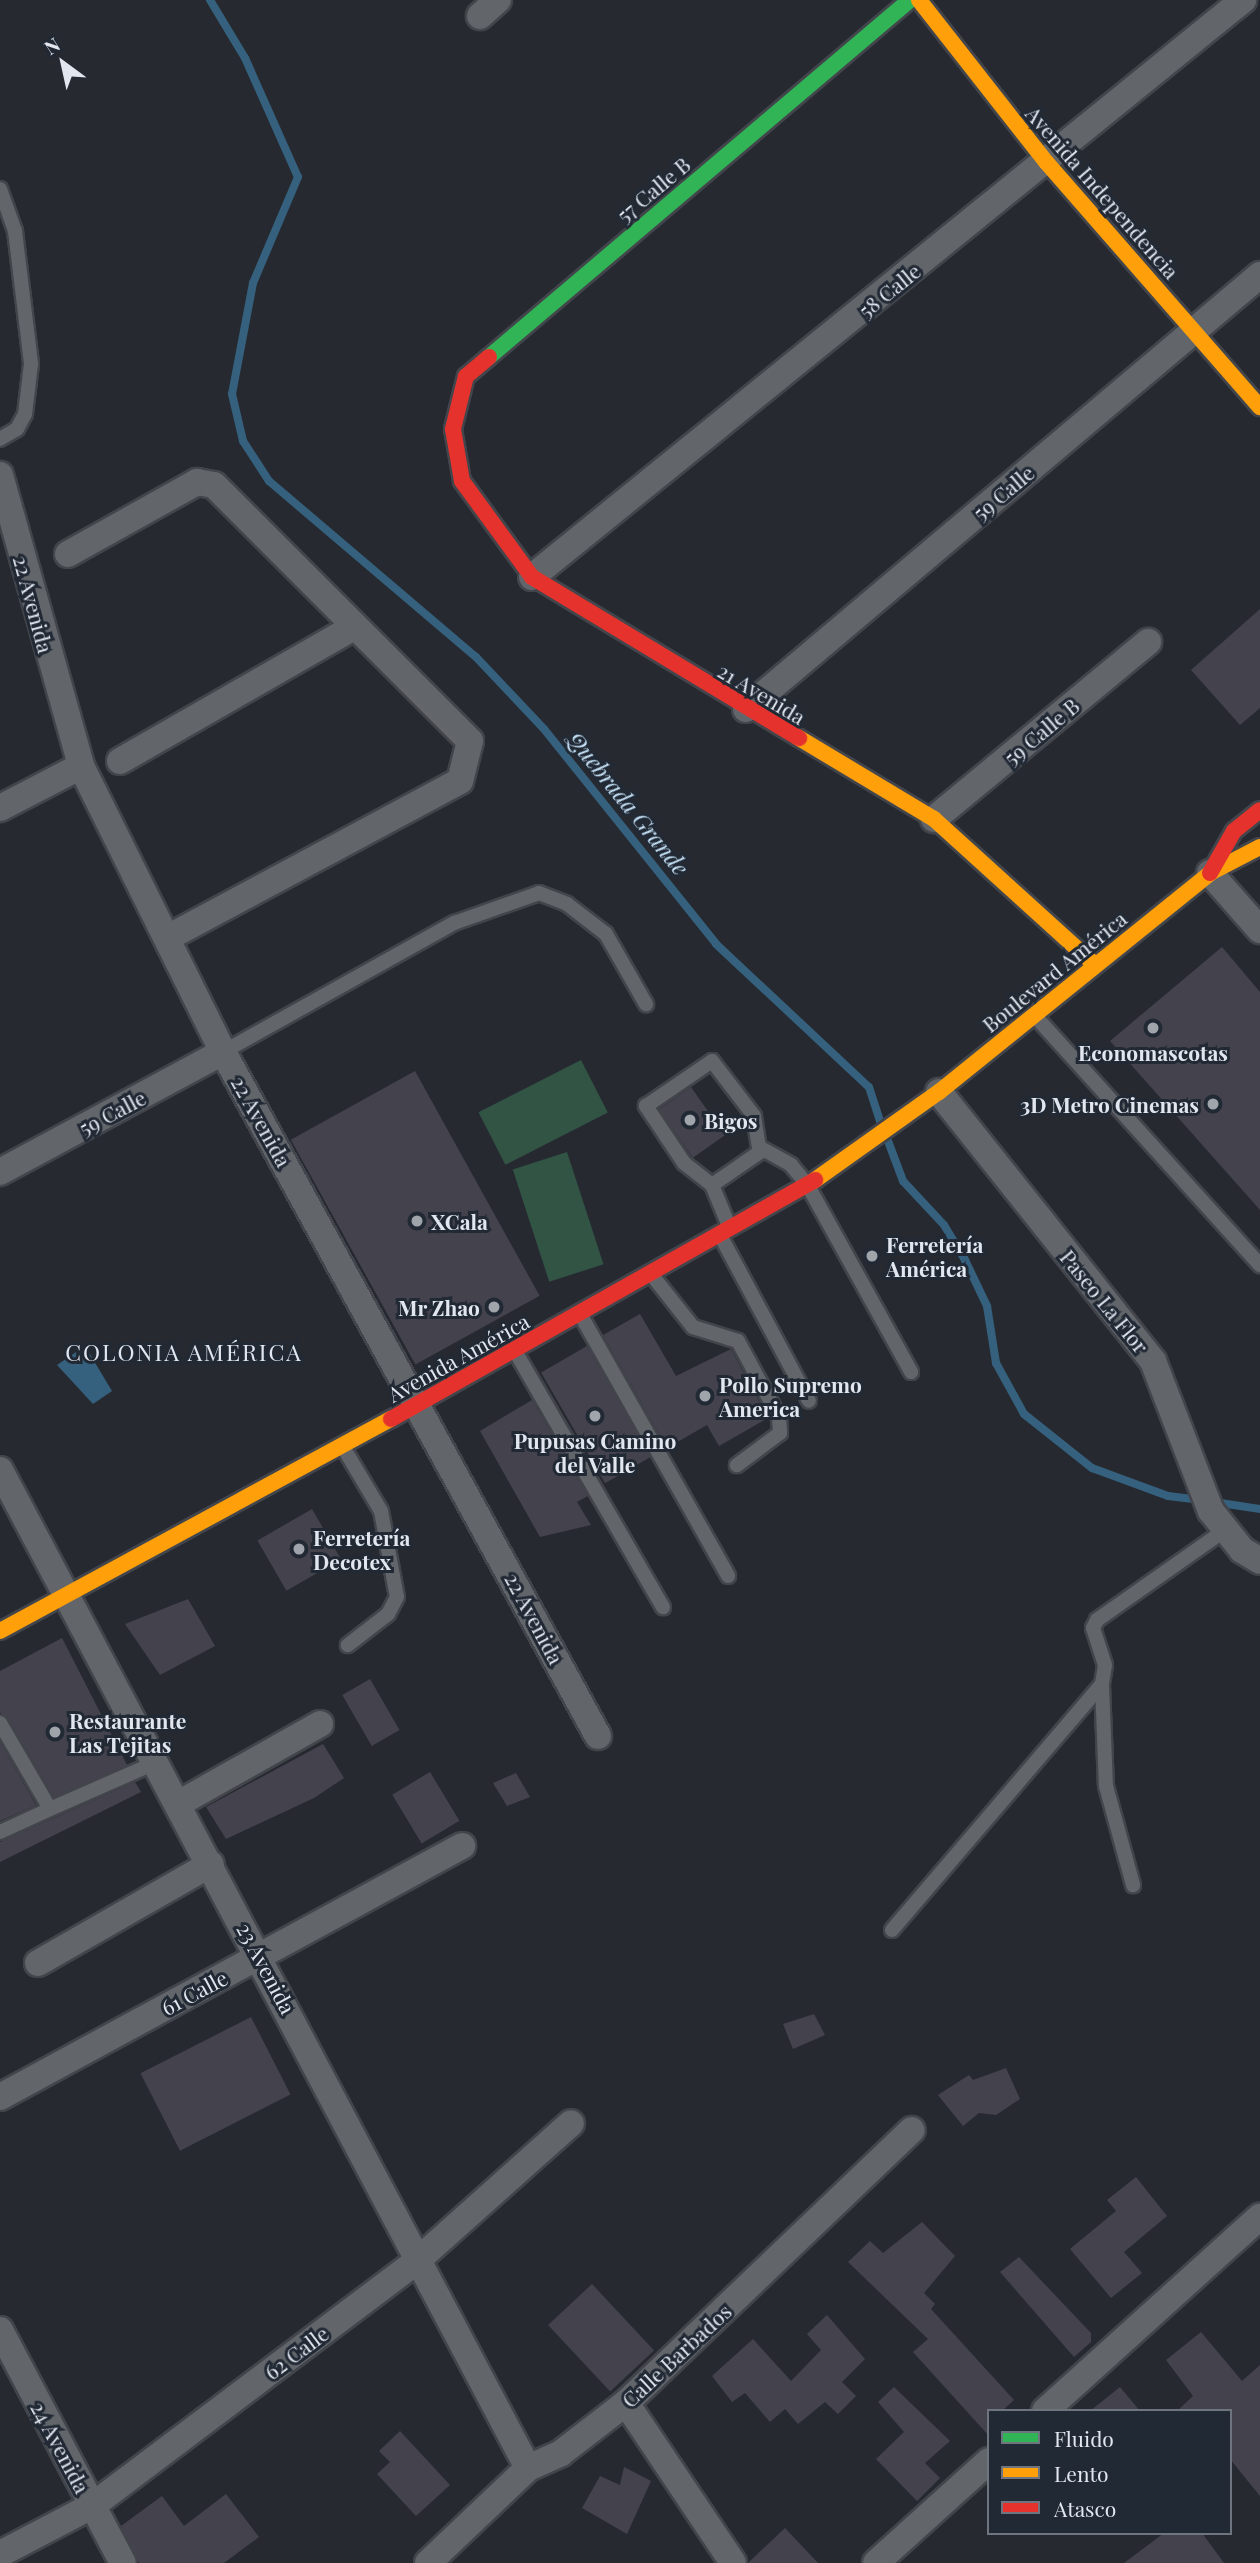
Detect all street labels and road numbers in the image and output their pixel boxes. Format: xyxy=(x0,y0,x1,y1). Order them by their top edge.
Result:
street label: Avenida Independencia xyxy=(1021,101,1185,283)
street label: 57 Calle B xyxy=(611,151,695,227)
street label: 58 Calle xyxy=(853,257,925,323)
street label: 59 Calle xyxy=(967,459,1039,525)
street label: 22 Avenida xyxy=(9,552,59,656)
street label: 21 Avenida xyxy=(713,657,811,729)
street label: 59 Calle B xyxy=(998,692,1084,770)
street label: Boulevard América xyxy=(977,905,1131,1037)
street label: 22 Avenida xyxy=(227,1071,297,1171)
street label: 59 Calle xyxy=(74,1084,150,1140)
street label: Paseo La Flor xyxy=(1056,1244,1154,1358)
street label: Avenida América xyxy=(382,1307,534,1407)
street label: 22 Avenida xyxy=(500,1568,570,1668)
street label: 23 Avenida xyxy=(232,1918,302,2018)
street label: 61 Calle xyxy=(157,1964,231,2020)
street label: Calle Barbados xyxy=(616,2298,736,2412)
street label: 62 Calle xyxy=(259,2320,333,2384)
street label: 24 Avenida xyxy=(26,2397,96,2497)

